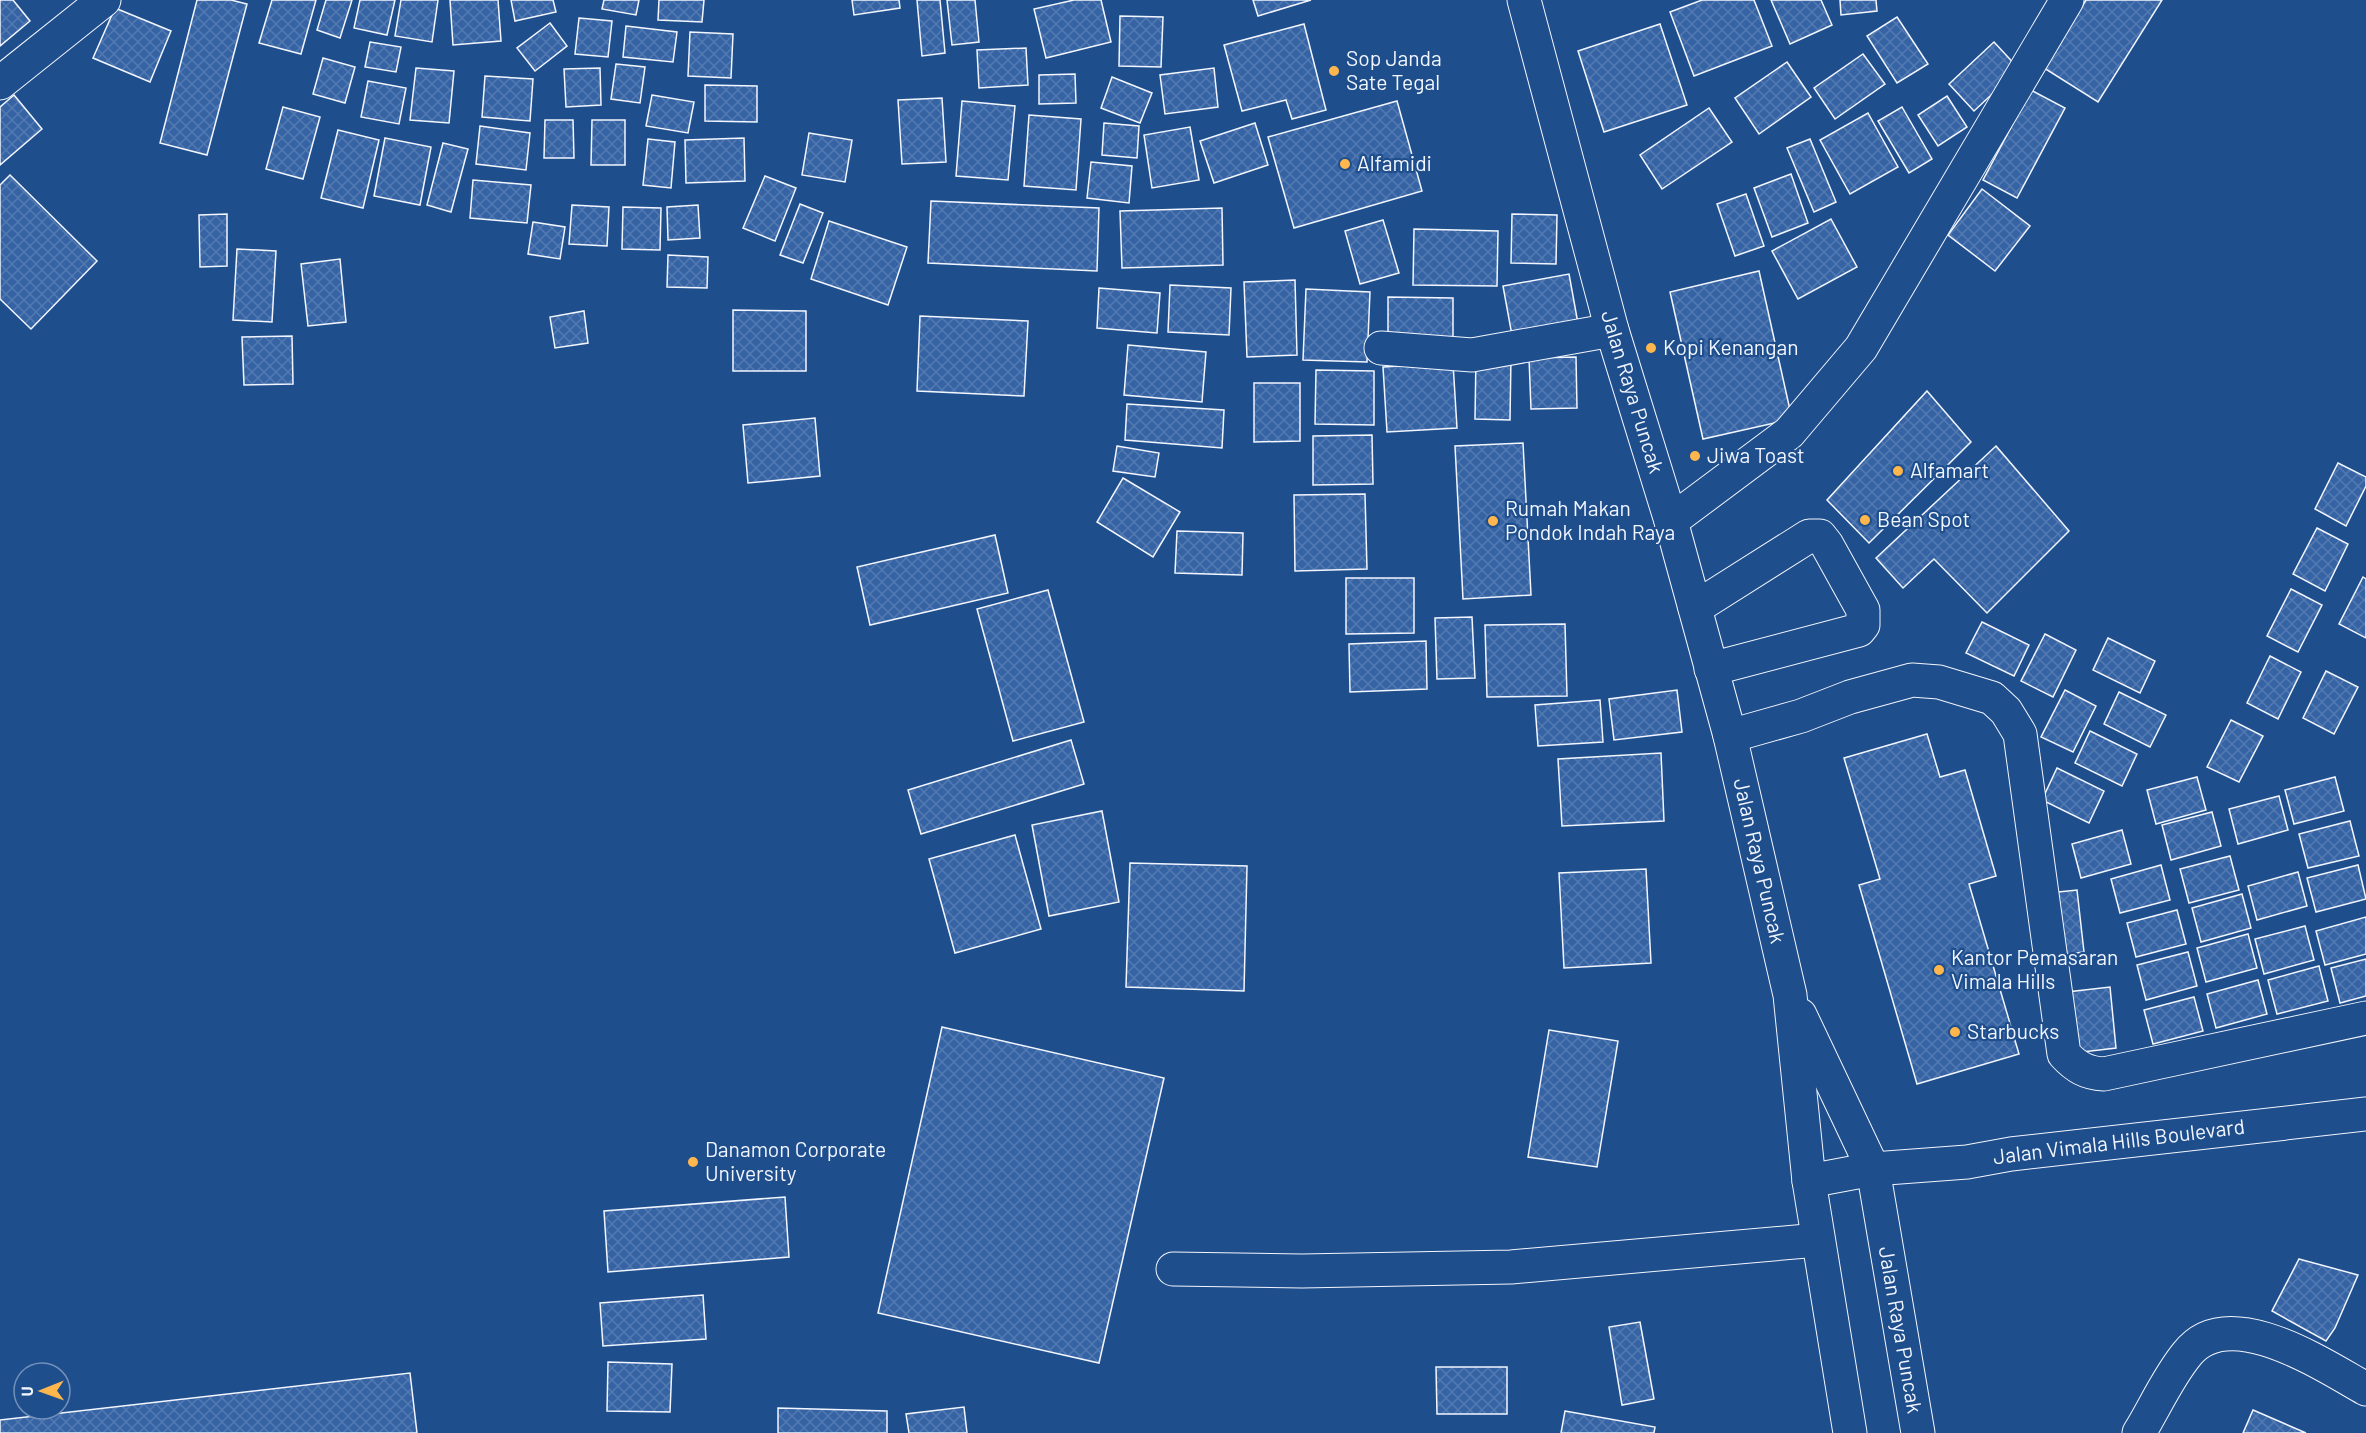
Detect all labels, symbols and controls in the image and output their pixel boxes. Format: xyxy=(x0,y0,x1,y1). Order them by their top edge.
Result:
place label: Sop Janda Sate Tegal xyxy=(1346,45,1442,94)
marker: Sop Janda Sate Tegal xyxy=(1327,64,1341,78)
place label: Alfamidi xyxy=(1357,150,1432,175)
marker: Alfamidi xyxy=(1338,157,1352,171)
street label: Jalan Raya Puncak xyxy=(1597,307,1670,476)
place label: Kopi Kenangan xyxy=(1663,334,1798,359)
marker: Kopi Kenangan xyxy=(1644,341,1658,355)
place label: Jiwa Toast xyxy=(1707,442,1805,467)
marker: Jiwa Toast xyxy=(1688,449,1702,463)
place label: Alfamart xyxy=(1910,457,1989,482)
marker: Alfamart xyxy=(1891,464,1905,478)
place label: Rumah Makan Pondok Indah Raya xyxy=(1505,495,1675,544)
place label: Bean Spot xyxy=(1877,506,1970,531)
marker: Bean Spot xyxy=(1858,513,1872,527)
marker: Rumah Makan Pondok Indah Raya xyxy=(1486,514,1500,528)
street label: Jalan Raya Puncak xyxy=(1729,776,1792,946)
place label: Kantor Pemasaran Vimala Hills xyxy=(1951,944,2118,993)
marker: Kantor Pemasaran Vimala Hills xyxy=(1932,963,1946,977)
place label: Starbucks xyxy=(1967,1018,2059,1043)
marker: Starbucks xyxy=(1948,1025,1962,1039)
street label: Jalan Vimala Hills Boulevard xyxy=(1991,1113,2246,1168)
place label: Danamon Corporate University xyxy=(705,1136,886,1185)
marker: Danamon Corporate University xyxy=(686,1155,700,1169)
street label: Jalan Raya Puncak xyxy=(1875,1244,1928,1415)
north arrow xyxy=(12,1361,72,1421)
text: U xyxy=(17,1386,36,1396)

